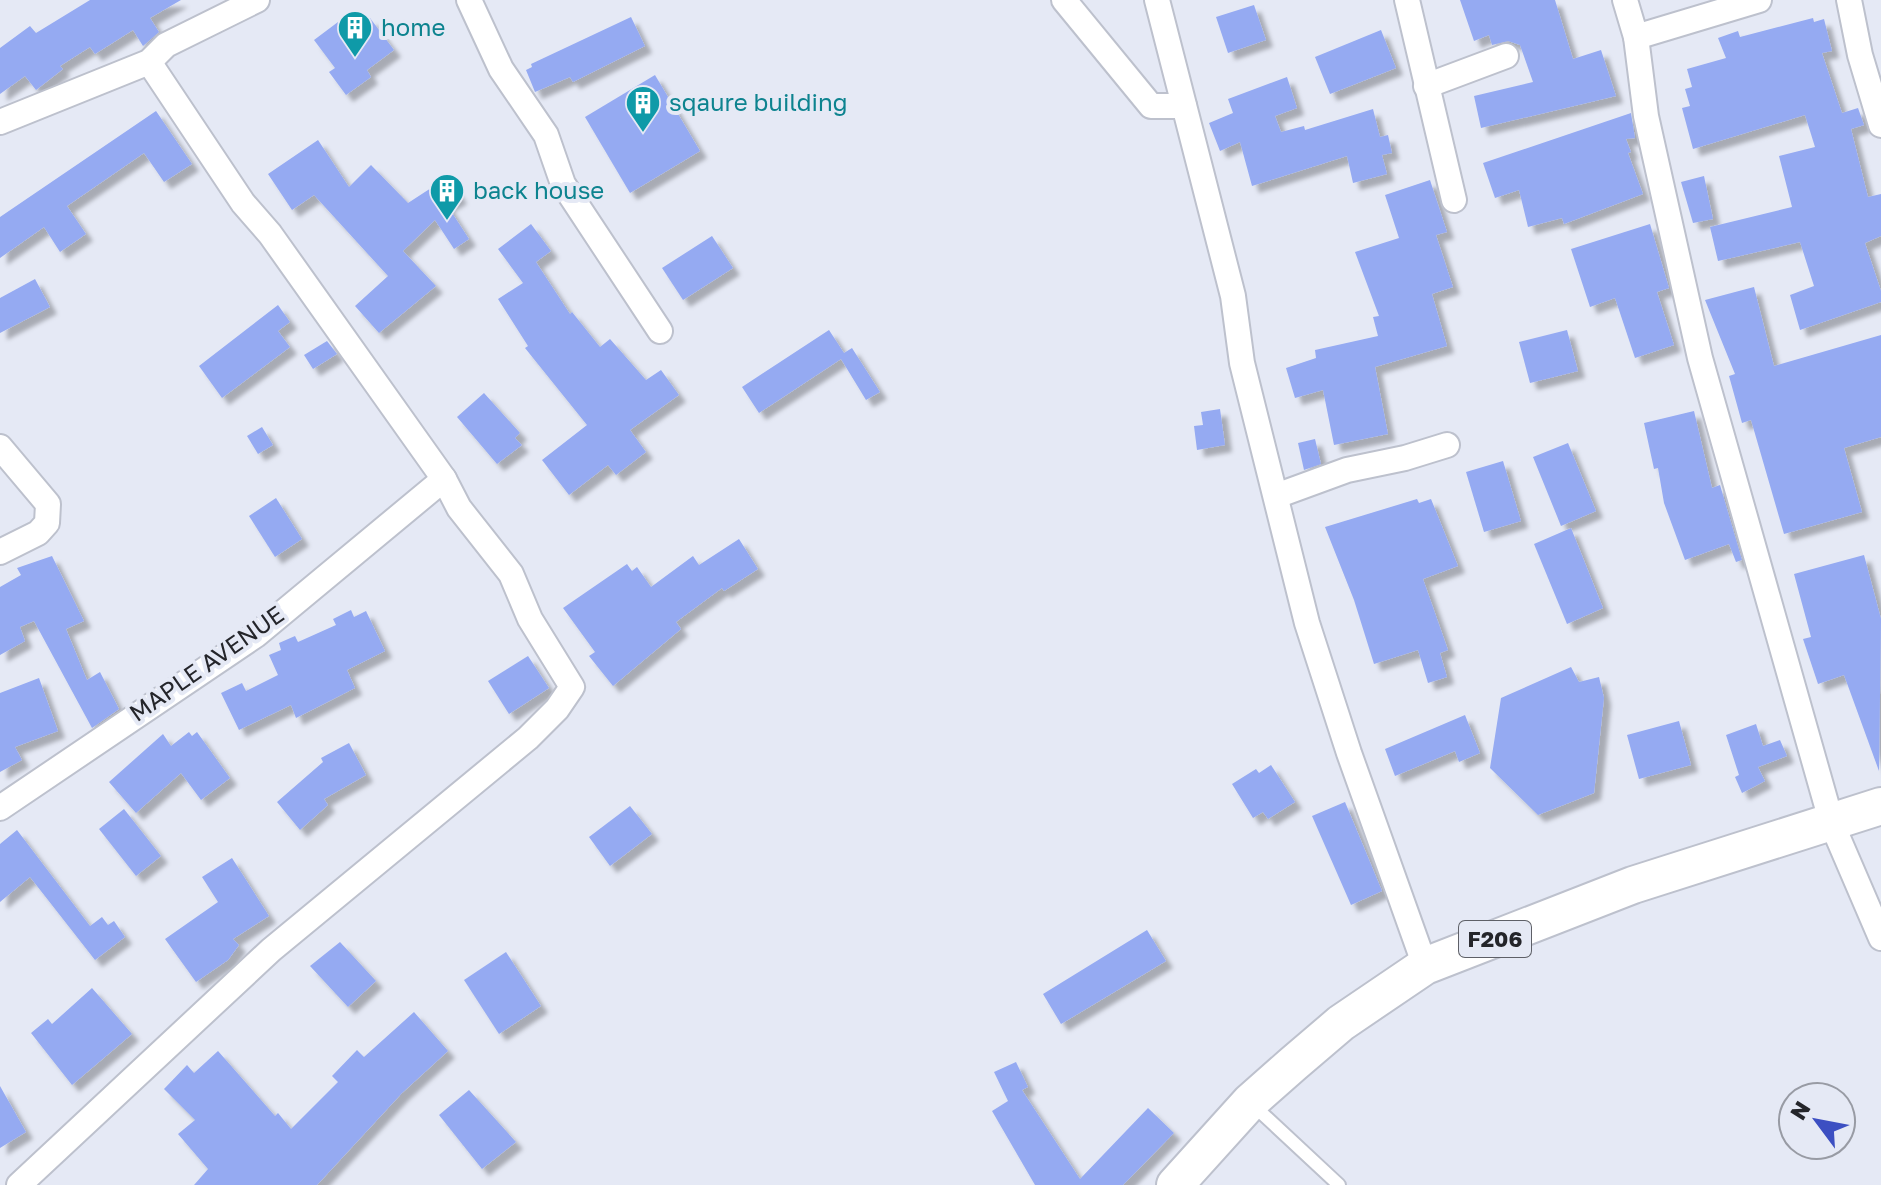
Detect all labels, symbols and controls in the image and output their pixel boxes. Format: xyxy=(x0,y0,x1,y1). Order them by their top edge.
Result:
building icon: home xyxy=(336,9,374,59)
place label: home xyxy=(381,12,445,41)
building icon: sqaure building xyxy=(624,84,662,134)
place label: sqaure building xyxy=(669,87,847,116)
building icon: back house xyxy=(428,172,466,222)
place label: back house xyxy=(473,175,604,204)
street label: MAPLE AVENUE xyxy=(123,599,289,727)
road number: F206 xyxy=(1459,921,1531,957)
north arrow xyxy=(1777,1081,1857,1161)
text: N xyxy=(1784,1096,1815,1124)

